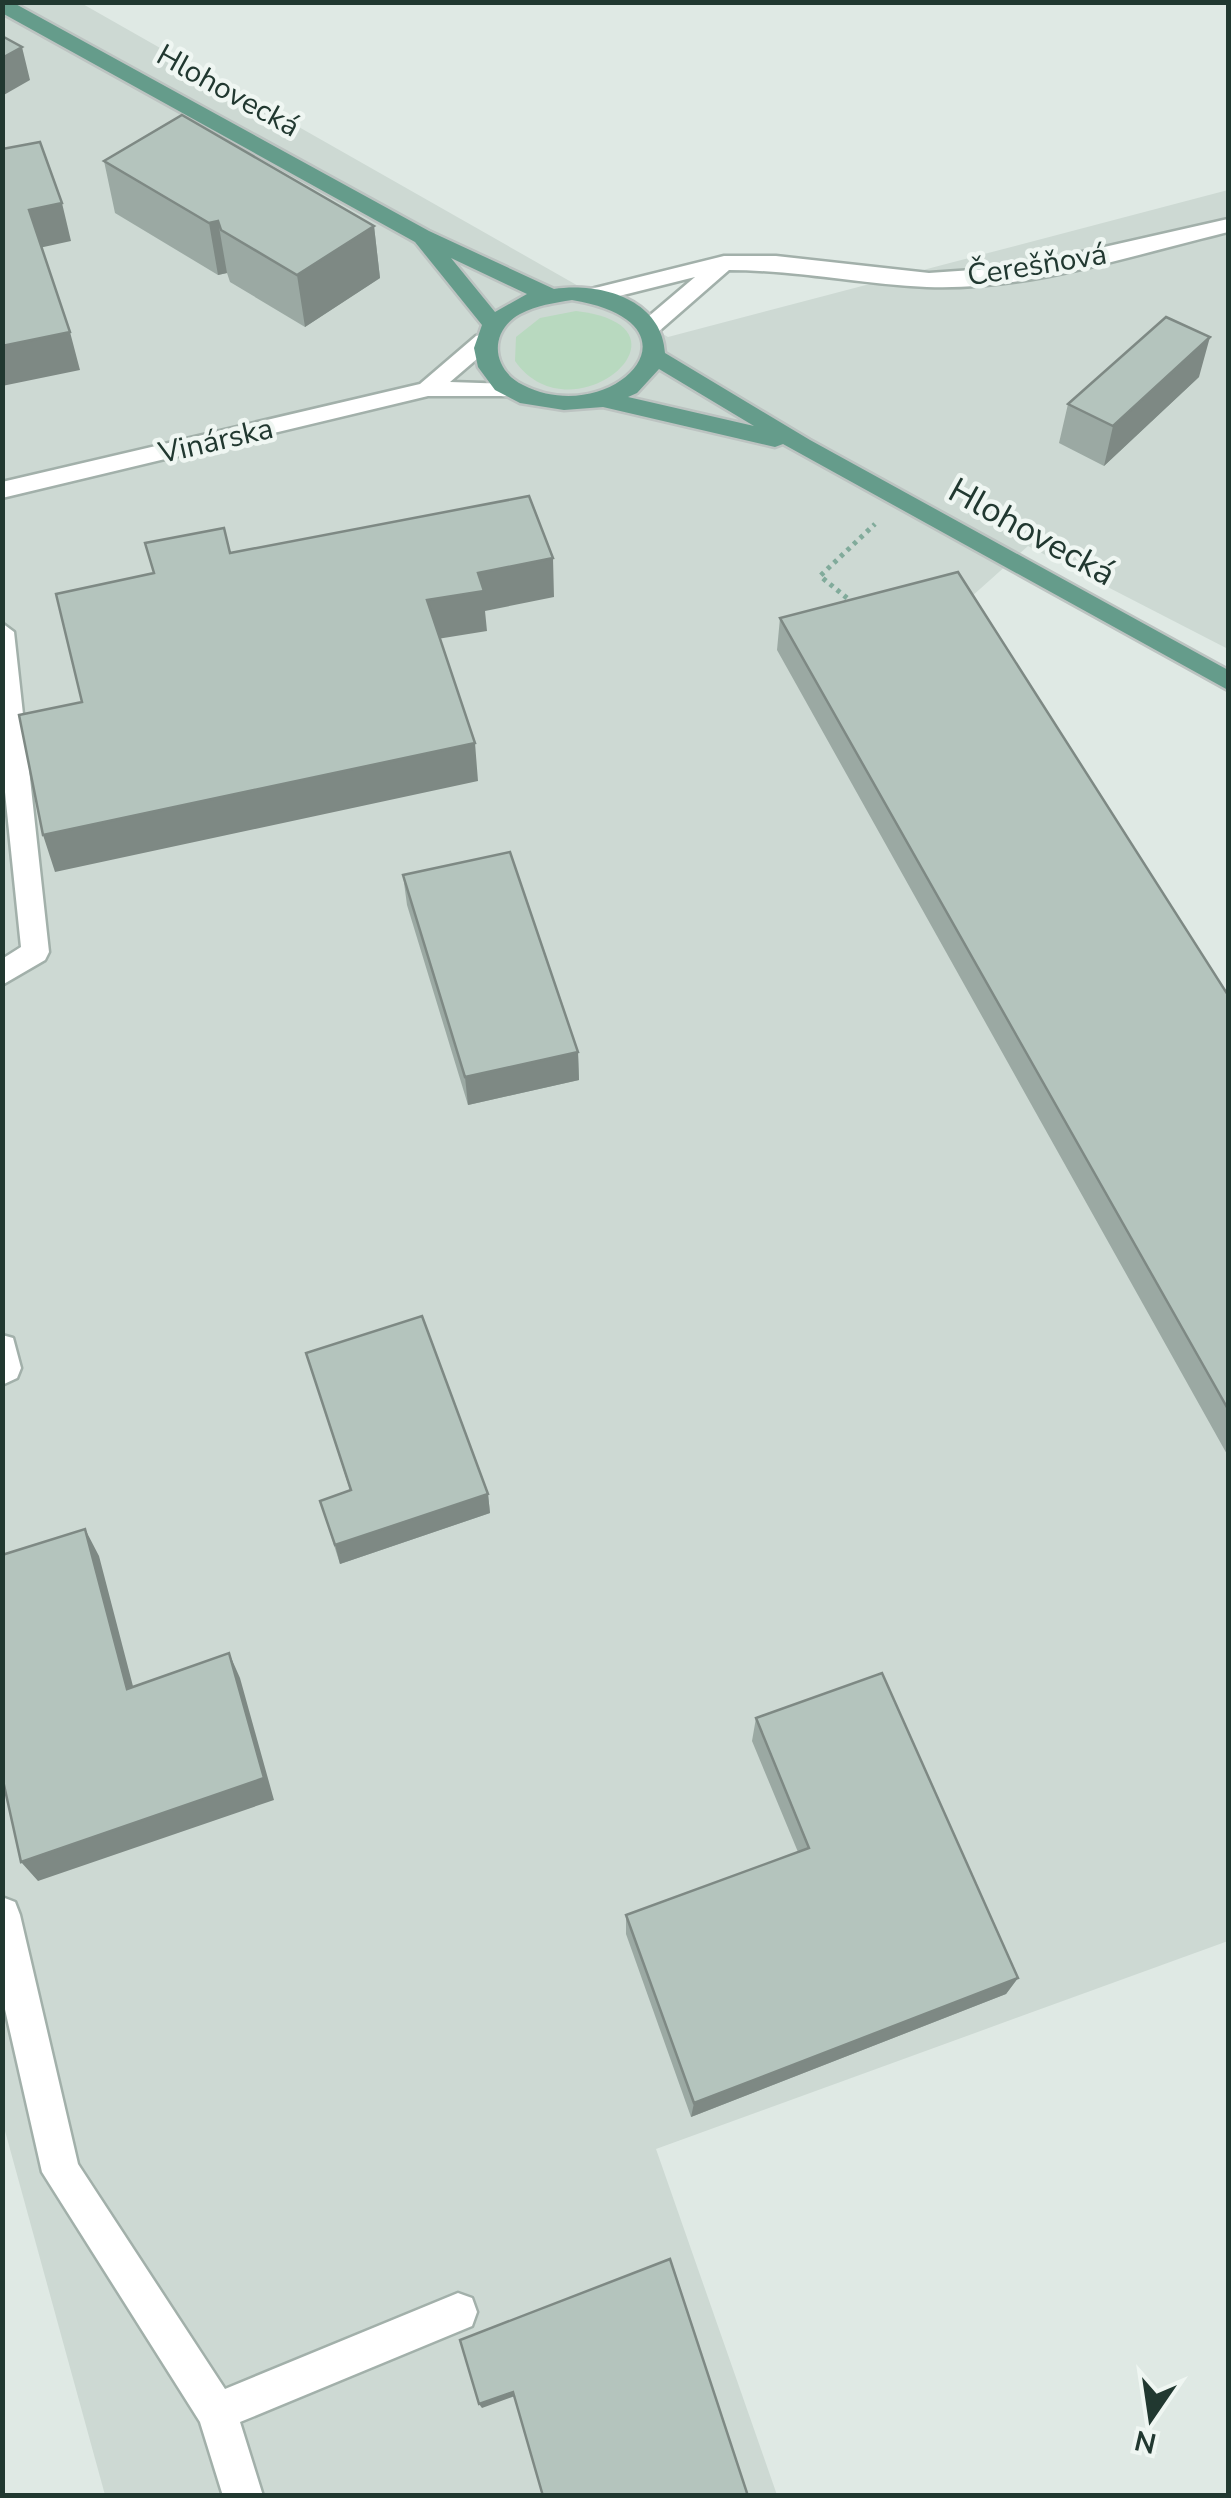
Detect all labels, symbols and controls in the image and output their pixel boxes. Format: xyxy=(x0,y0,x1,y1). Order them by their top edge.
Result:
street label: Hlohovecká xyxy=(149,35,307,147)
street label: Čerešňová xyxy=(964,234,1110,296)
street label: Vinárska xyxy=(154,408,277,474)
street label: Hlohovecká xyxy=(940,467,1124,597)
north arrow xyxy=(1101,2368,1201,2468)
text: N xyxy=(1131,2421,1160,2462)

